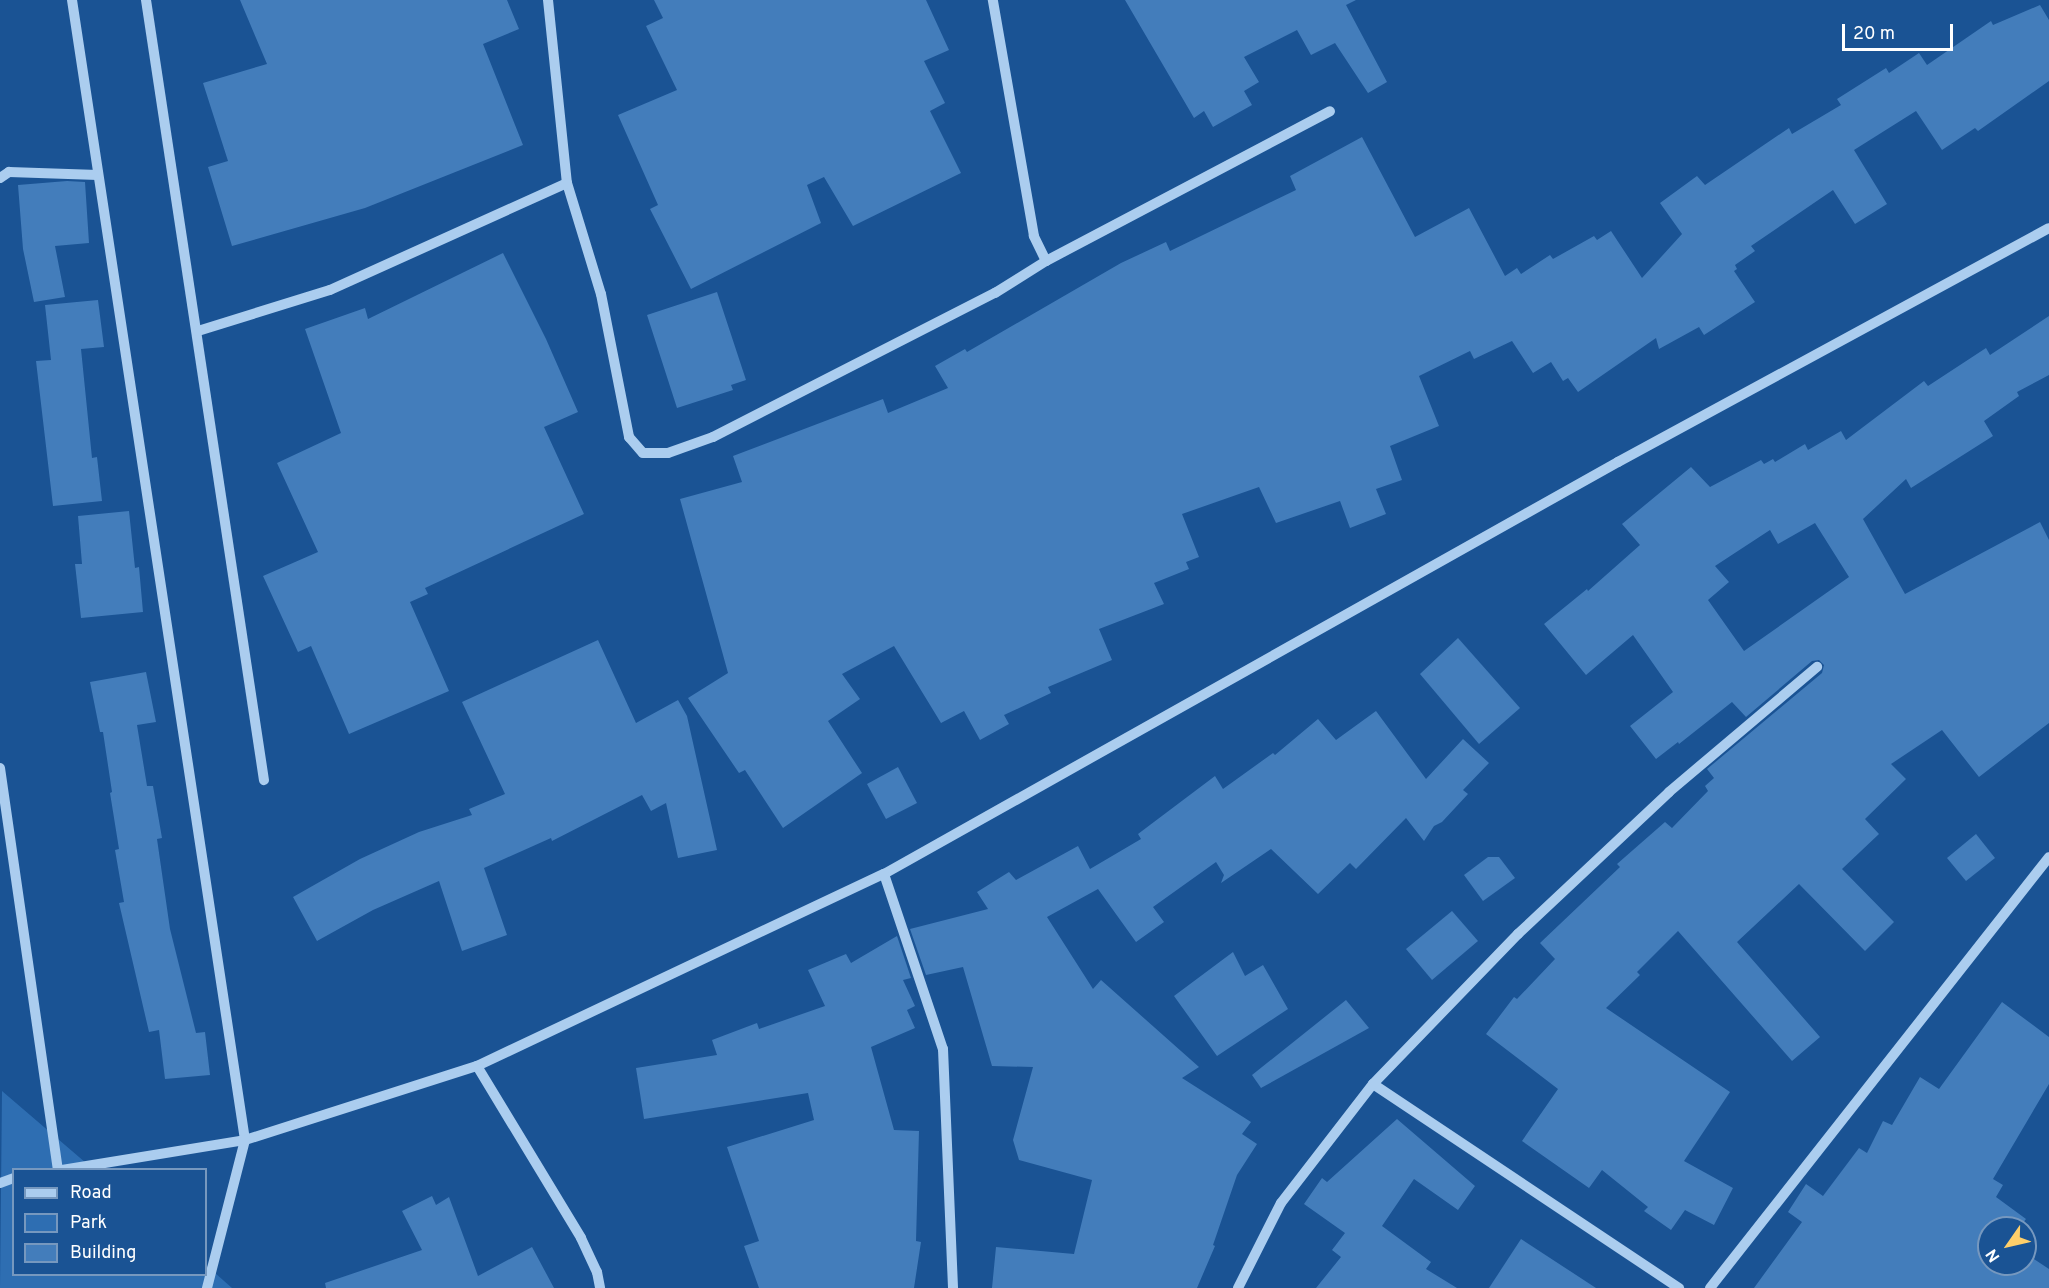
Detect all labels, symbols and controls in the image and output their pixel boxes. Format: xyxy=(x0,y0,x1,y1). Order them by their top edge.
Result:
scale bar xyxy=(1845,12,1956,50)
text: 20 m xyxy=(1853,23,1895,46)
legend xyxy=(12,1168,207,1276)
text: Road xyxy=(70,1182,112,1205)
text: Park xyxy=(70,1212,107,1235)
north arrow xyxy=(1977,1216,2037,1276)
text: Building xyxy=(70,1242,136,1265)
text: N xyxy=(1982,1245,2005,1265)

